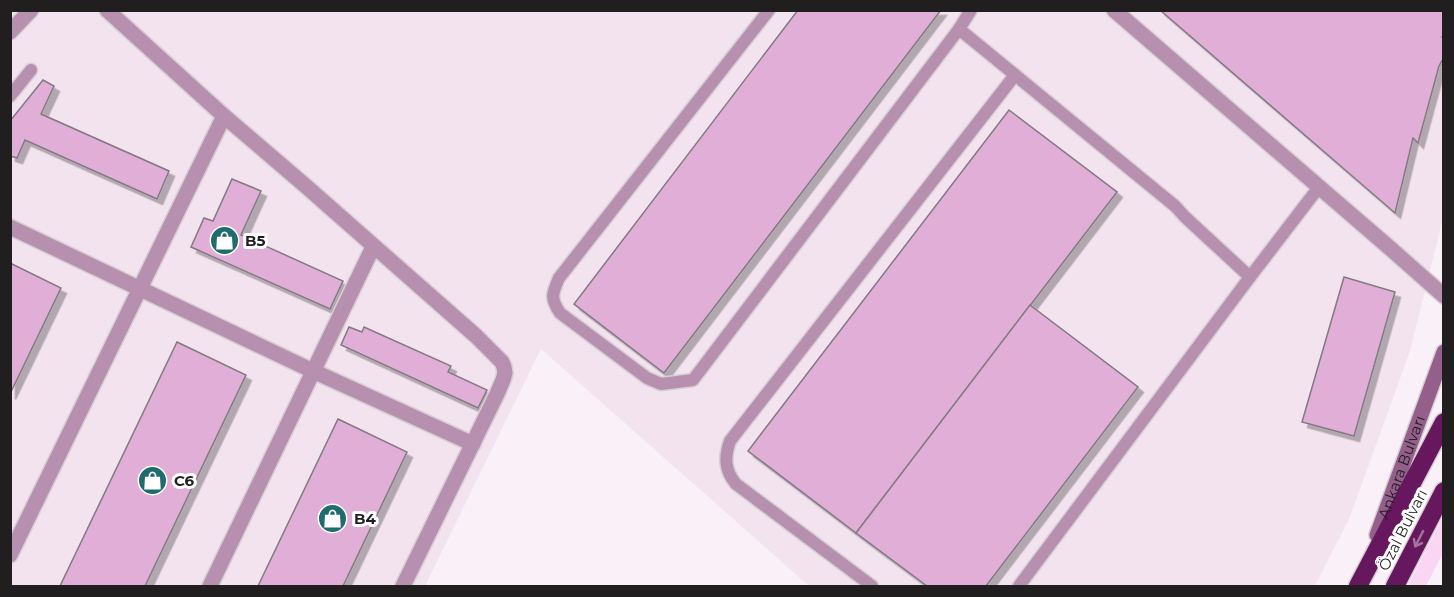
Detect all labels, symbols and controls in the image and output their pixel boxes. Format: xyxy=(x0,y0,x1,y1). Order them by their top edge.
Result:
shop icon: B5 xyxy=(208,225,240,257)
place label: B5 xyxy=(245,231,265,250)
street label: Ankara Bulvarı xyxy=(1374,413,1429,522)
shop icon: C6 xyxy=(137,465,169,497)
place label: C6 xyxy=(174,471,195,490)
street label: Özal Bulvarı xyxy=(1374,486,1431,574)
shop icon: B4 xyxy=(317,503,349,535)
place label: B4 xyxy=(354,509,376,528)
one-way arrow xyxy=(1413,529,1424,547)

